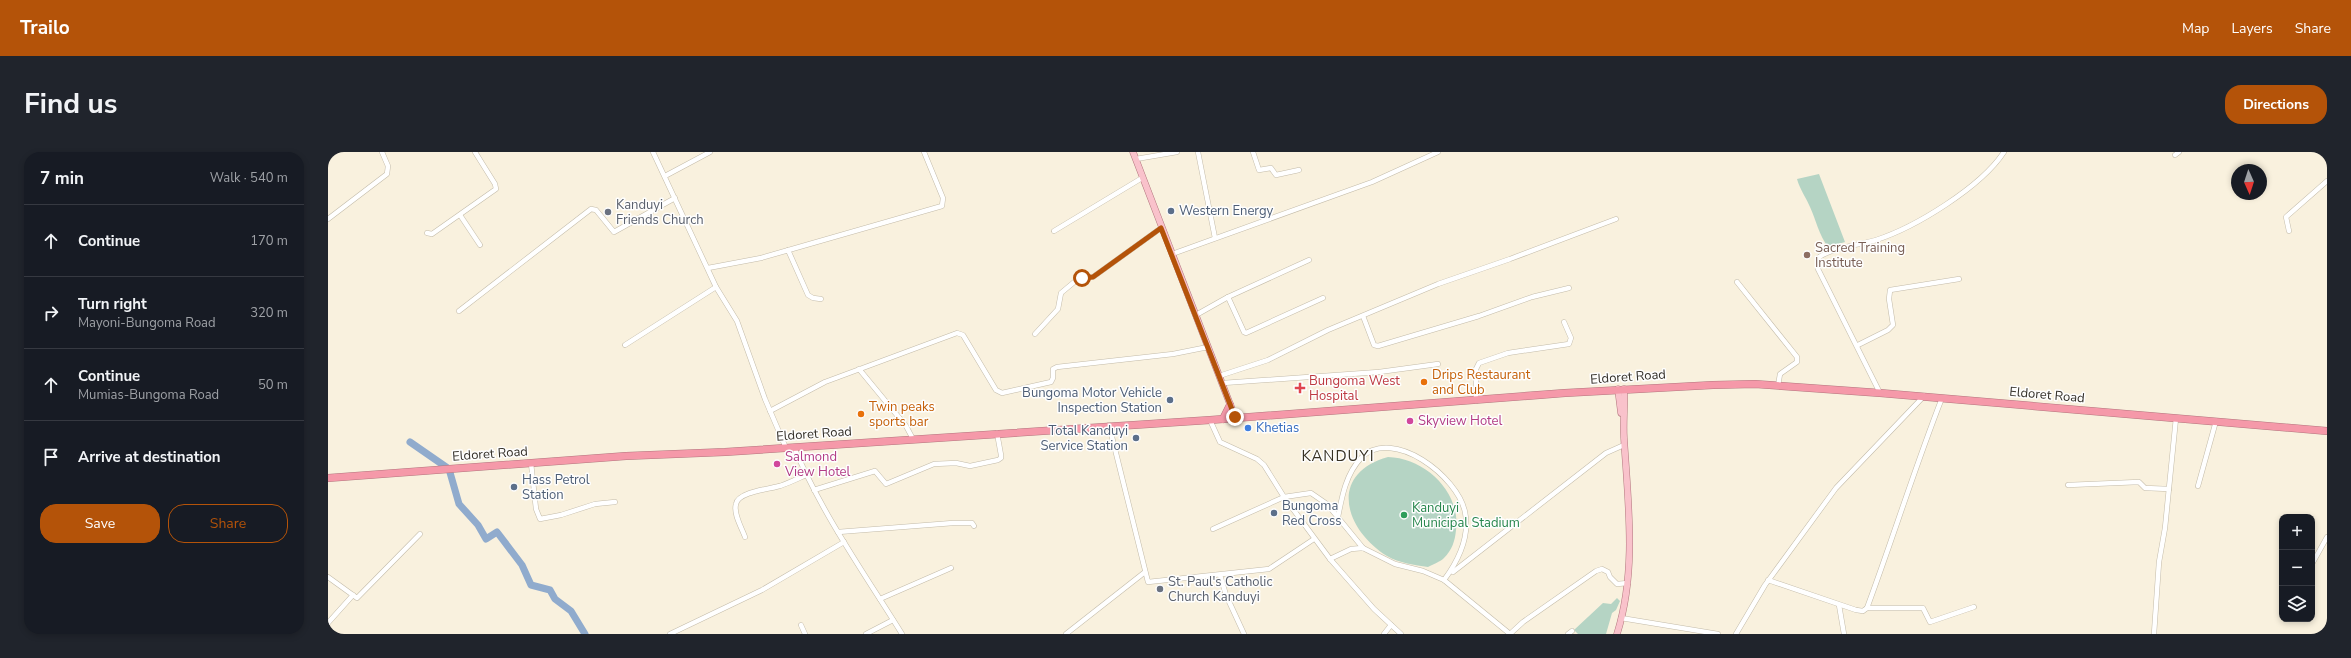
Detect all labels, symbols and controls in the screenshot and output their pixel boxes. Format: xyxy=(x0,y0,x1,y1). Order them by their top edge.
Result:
text: Trailo xyxy=(20,15,70,41)
text: Map xyxy=(2182,19,2209,38)
text: Layers xyxy=(2231,19,2273,38)
text: Share xyxy=(2295,19,2331,38)
text: Find us xyxy=(24,85,118,123)
button: Directions xyxy=(2225,85,2327,124)
north arrow xyxy=(2231,164,2267,200)
text: 7 min xyxy=(40,167,84,190)
text: Walk · 540 m xyxy=(210,169,288,187)
place label: Kanduyi Friends Church xyxy=(616,196,704,229)
place label: Western Energy xyxy=(1179,202,1274,220)
marker: Western Energy xyxy=(1166,206,1176,216)
marker: Kanduyi Friends Church xyxy=(603,207,613,217)
icon: ahead xyxy=(40,230,62,252)
text: Continue xyxy=(78,231,140,251)
text: 170 m xyxy=(250,232,288,250)
place label: Sacred Training Institute xyxy=(1815,239,1905,272)
marker: Sacred Training Institute xyxy=(1802,250,1812,260)
route start xyxy=(1073,269,1091,287)
text: Turn right xyxy=(78,294,147,314)
icon: right xyxy=(40,302,62,324)
text: 320 m xyxy=(250,304,288,322)
text: Mayoni-Bungoma Road xyxy=(78,314,216,332)
street label: Eldoret Road xyxy=(1590,365,1666,389)
text: Continue xyxy=(78,366,140,386)
place label: Drips Restaurant and Club xyxy=(1432,366,1531,399)
place label: Bungoma West Hospital xyxy=(1309,372,1400,405)
icon: ahead xyxy=(40,374,62,396)
text: 50 m xyxy=(258,376,288,394)
marker: Drips Restaurant and Club xyxy=(1419,377,1429,387)
marker: Bungoma West Hospital xyxy=(1294,382,1306,394)
street label: Eldoret Road xyxy=(2008,383,2086,407)
place label: Bungoma Motor Vehicle Inspection Station xyxy=(1022,384,1162,417)
text: Mumias-Bungoma Road xyxy=(78,386,219,404)
marker: Bungoma Motor Vehicle Inspection Station xyxy=(1165,395,1175,405)
place label: Twin peaks sports bar xyxy=(869,398,935,431)
route end xyxy=(1226,408,1244,426)
marker: Twin peaks sports bar xyxy=(856,409,866,419)
place label: Skyview Hotel xyxy=(1418,412,1502,430)
marker: Skyview Hotel xyxy=(1405,416,1415,426)
place label: Khetias xyxy=(1256,419,1299,437)
street label: Eldoret Road xyxy=(776,422,852,446)
place label: Total Kanduyi Service Station xyxy=(1041,422,1128,455)
marker: Khetias xyxy=(1243,423,1253,433)
marker: Total Kanduyi Service Station xyxy=(1131,433,1141,443)
street label: Eldoret Road xyxy=(452,442,528,466)
icon: arrive xyxy=(40,446,62,468)
district label: KANDUYI xyxy=(1301,446,1375,466)
text: Arrive at destination xyxy=(78,447,221,467)
place label: Salmond View Hotel xyxy=(784,448,851,481)
marker: Salmond View Hotel xyxy=(772,459,782,469)
place label: Hass Petrol Station xyxy=(522,471,590,504)
marker: Hass Petrol Station xyxy=(509,482,519,492)
place label: Bungoma Red Cross xyxy=(1282,497,1341,530)
place label: Kanduyi Municipal Stadium xyxy=(1412,499,1520,532)
button: Save xyxy=(40,504,160,543)
button: Share xyxy=(168,504,288,543)
marker: Bungoma Red Cross xyxy=(1269,508,1279,518)
marker: Kanduyi Municipal Stadium xyxy=(1399,510,1409,520)
map controls xyxy=(2279,514,2315,622)
button: + xyxy=(2279,514,2315,550)
button: − xyxy=(2279,550,2315,586)
place label: St. Paul's Catholic Church Kanduyi xyxy=(1168,573,1272,606)
marker: St. Paul's Catholic Church Kanduyi xyxy=(1155,584,1165,594)
button: layers xyxy=(2279,586,2315,622)

